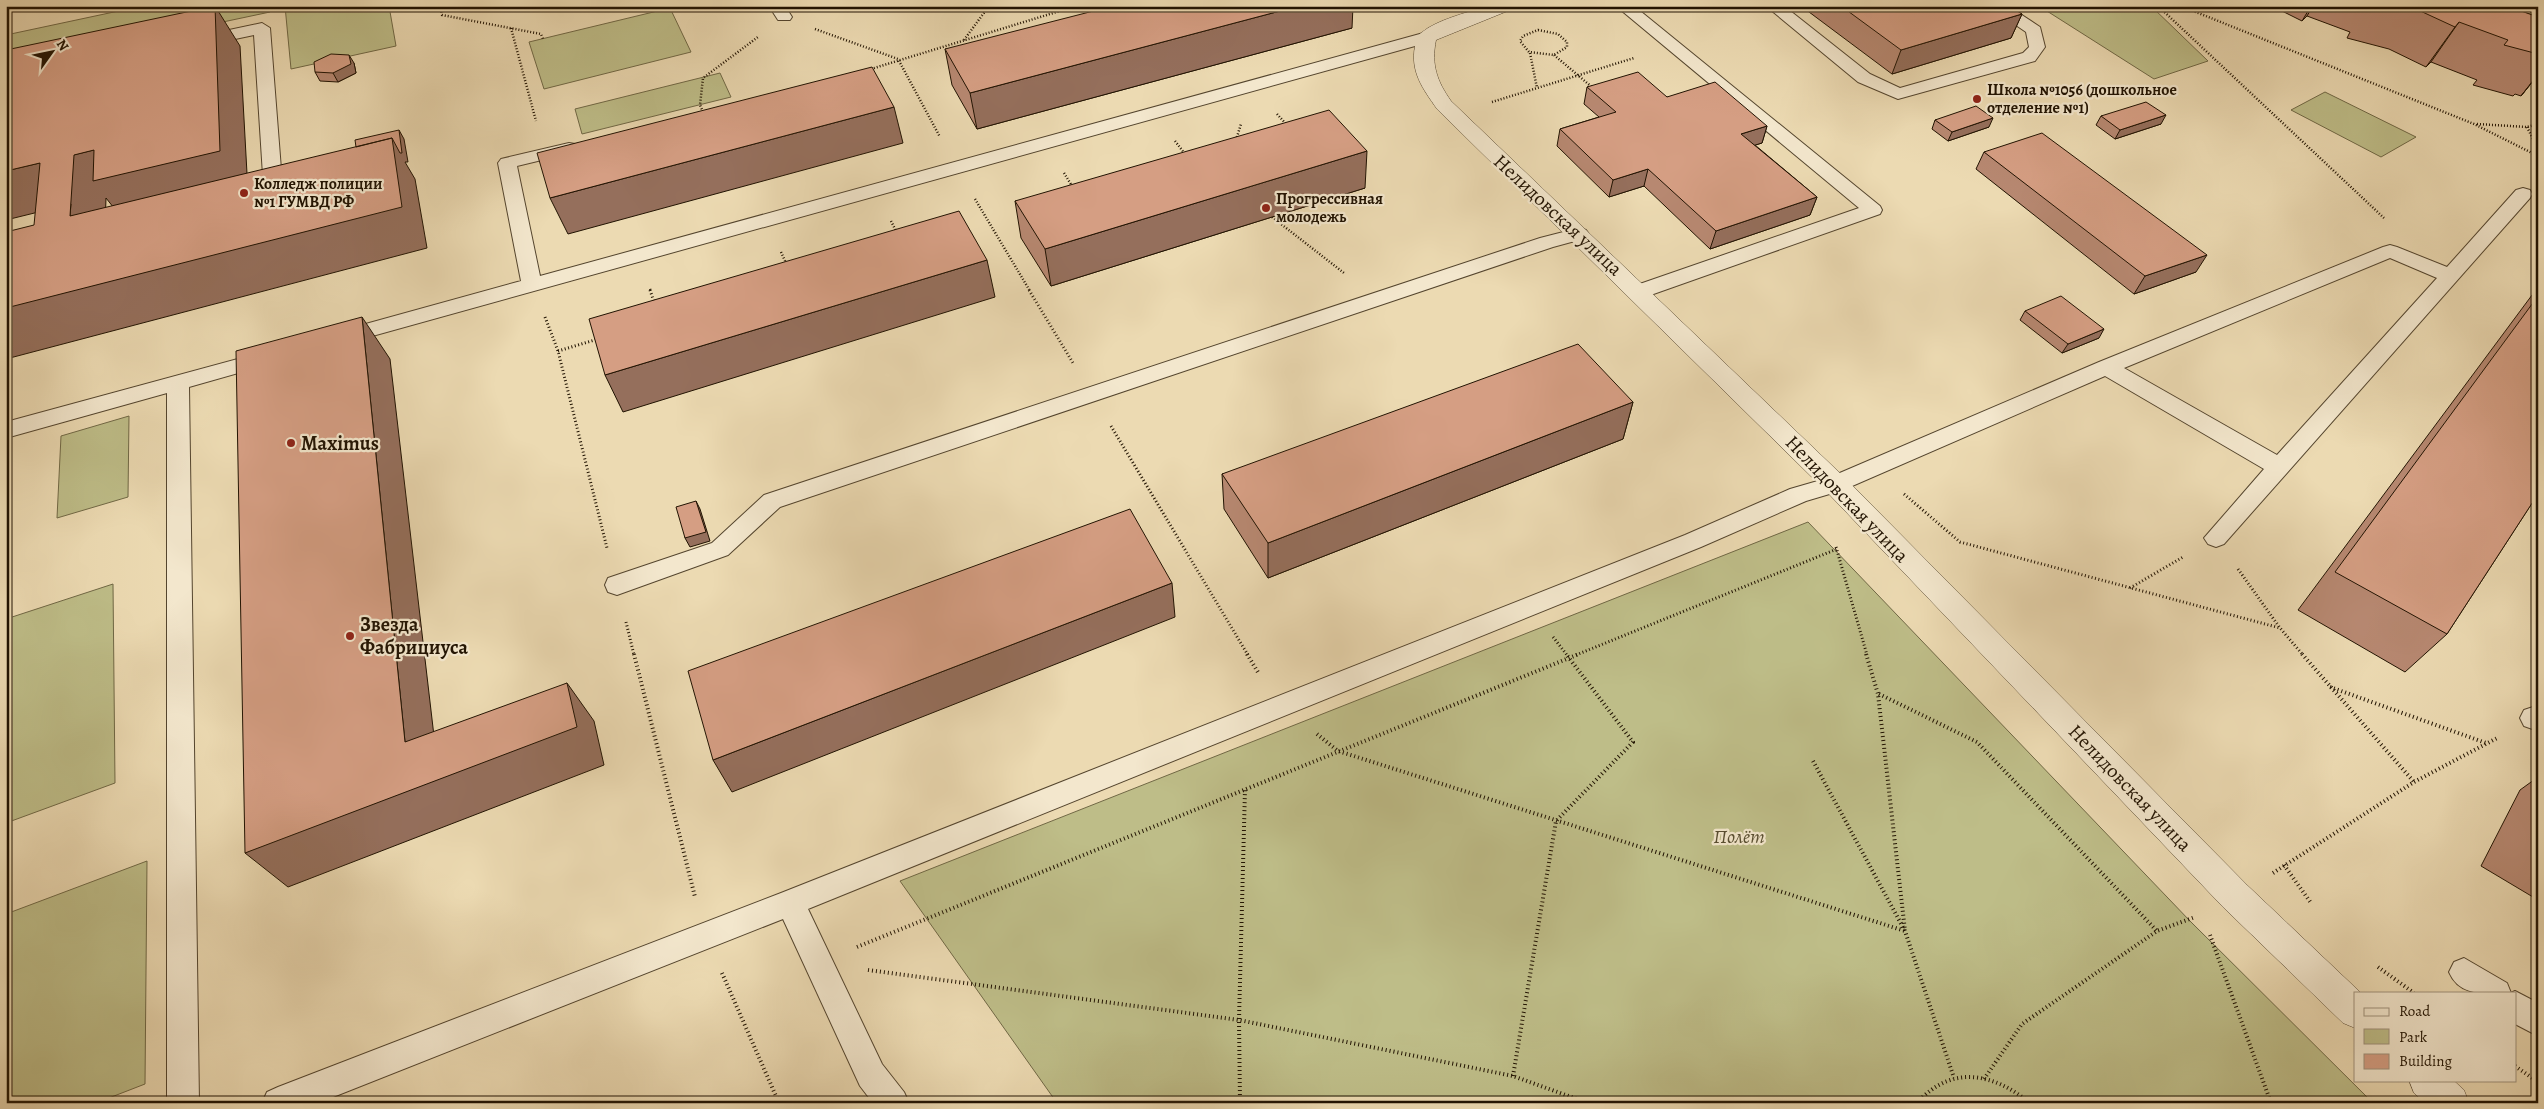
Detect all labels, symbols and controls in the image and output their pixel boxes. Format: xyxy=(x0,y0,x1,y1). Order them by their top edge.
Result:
north arrow xyxy=(28,28,78,78)
text: N xyxy=(52,36,73,55)
place label: Школа №1056 (дошкольное отделение №1) xyxy=(1987,79,2177,119)
marker: Школа №1056 (дошкольное отделение №1) xyxy=(1971,93,1983,105)
street label: Нелидовская улица xyxy=(1488,148,1629,282)
place label: Колледж полиции №1 ГУМВД РФ xyxy=(254,173,383,213)
marker: Колледж полиции №1 ГУМВД РФ xyxy=(238,187,250,199)
place label: Прогрессивная молодежь xyxy=(1276,188,1383,228)
marker: Прогрессивная молодежь xyxy=(1260,202,1272,214)
street label: Нелидовская улица xyxy=(1779,429,1915,569)
place label: Maximus xyxy=(301,430,379,457)
marker: Maximus xyxy=(285,437,297,449)
place label: Звезда Фабрициуса xyxy=(360,611,468,661)
marker: Звезда Фабрициуса xyxy=(344,630,356,642)
street label: Нелидовская улица xyxy=(2062,718,2198,858)
park label: Полёт xyxy=(1713,823,1765,850)
legend xyxy=(2354,992,2516,1082)
text: Road xyxy=(2399,1001,2431,1021)
text: Park xyxy=(2399,1027,2428,1047)
text: Building xyxy=(2399,1051,2452,1071)

